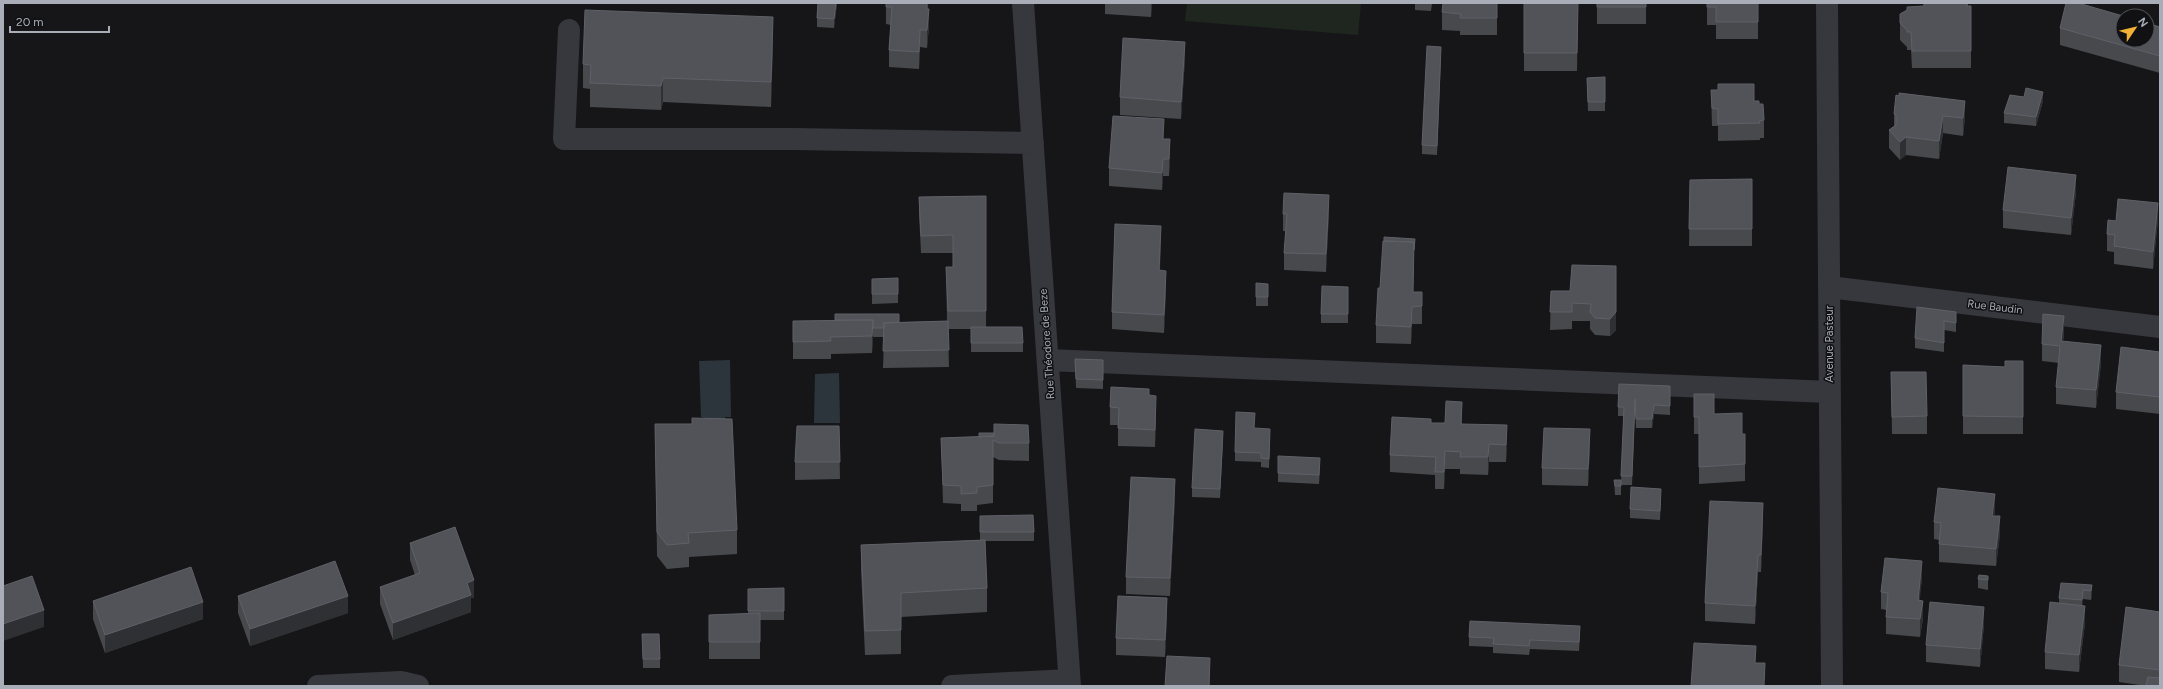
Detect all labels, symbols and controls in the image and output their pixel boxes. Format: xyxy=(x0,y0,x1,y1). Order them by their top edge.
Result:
scale bar xyxy=(10,8,109,34)
north arrow xyxy=(2115,8,2155,48)
text: 20 m xyxy=(16,15,44,29)
text: N xyxy=(2135,15,2151,30)
street label: Rue Théodore de Beze xyxy=(1037,288,1057,400)
street label: Rue Baudin xyxy=(1967,297,2023,317)
street label: Avenue Pasteur xyxy=(1823,305,1836,382)

